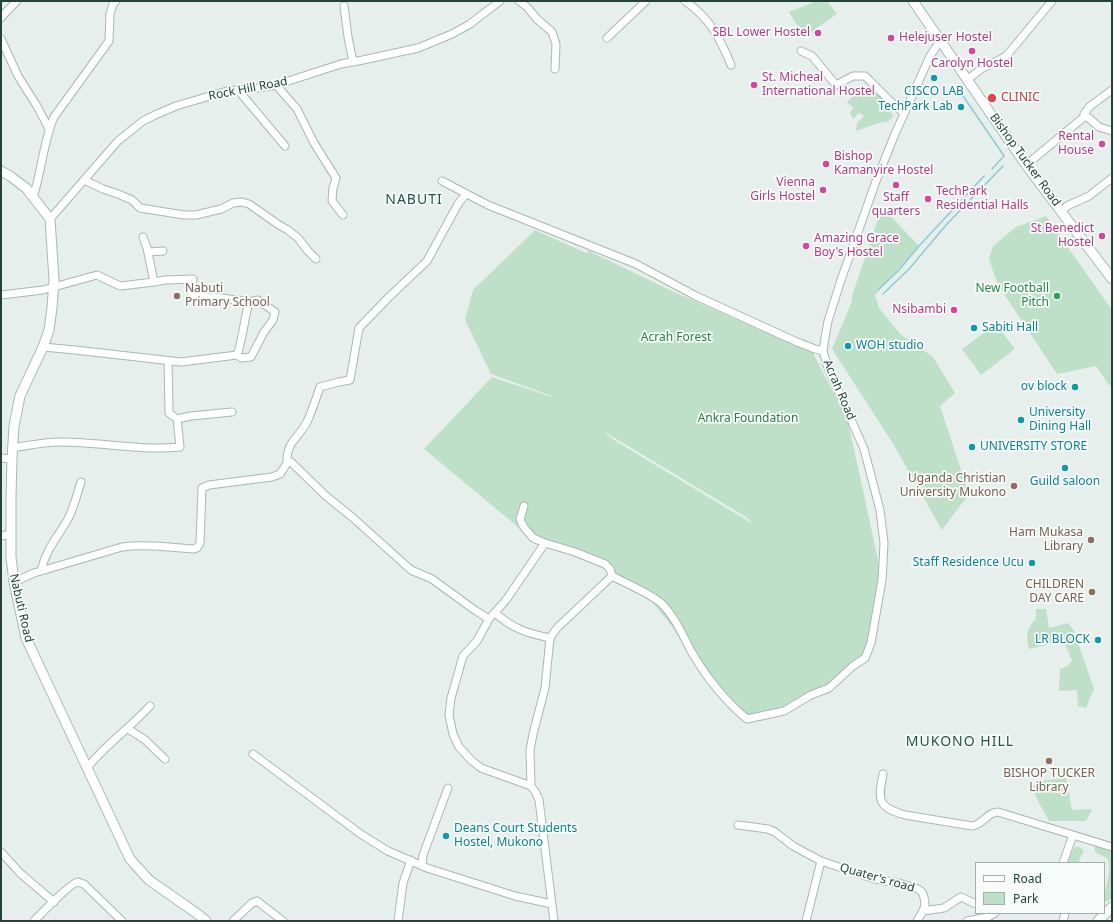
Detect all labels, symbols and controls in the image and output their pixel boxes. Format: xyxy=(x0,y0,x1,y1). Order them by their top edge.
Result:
place label: SBL Lower Hostel xyxy=(713,26,810,40)
marker: SBL Lower Hostel xyxy=(813,28,823,38)
place label: Helejuser Hostel xyxy=(899,31,992,45)
marker: Helejuser Hostel xyxy=(886,33,896,43)
marker: Carolyn Hostel xyxy=(967,46,977,56)
place label: Carolyn Hostel xyxy=(931,57,1013,71)
place label: St. Micheal International Hostel xyxy=(762,71,875,99)
marker: CISCO LAB xyxy=(929,73,939,83)
street label: Rock Hill Road xyxy=(207,74,289,104)
marker: St. Micheal International Hostel xyxy=(749,80,759,90)
place label: CISCO LAB xyxy=(904,85,964,99)
place label: CLINIC xyxy=(1001,91,1040,105)
marker: CLINIC xyxy=(986,92,998,104)
place label: TechPark Lab xyxy=(878,100,953,114)
marker: TechPark Lab xyxy=(956,102,966,112)
street label: Bishop Tucker Road xyxy=(987,111,1063,209)
place label: Rental House xyxy=(1058,130,1094,158)
marker: Rental House xyxy=(1097,139,1107,149)
place label: Bishop Kamanyire Hostel xyxy=(834,150,933,178)
marker: Bishop Kamanyire Hostel xyxy=(821,159,831,169)
place label: Vienna Girls Hostel xyxy=(750,176,815,204)
marker: Staff quarters xyxy=(891,180,901,190)
marker: Vienna Girls Hostel xyxy=(818,185,828,195)
place label: TechPark Residential Halls xyxy=(936,185,1029,213)
place label: Staff quarters xyxy=(872,191,920,219)
district label: NABUTI xyxy=(385,192,443,208)
marker: TechPark Residential Halls xyxy=(923,194,933,204)
place label: St Benedict Hostel xyxy=(1031,222,1094,250)
marker: St Benedict Hostel xyxy=(1097,231,1107,241)
place label: Amazing Grace Boy's Hostel xyxy=(814,232,899,260)
marker: Amazing Grace Boy's Hostel xyxy=(801,241,811,251)
place label: Nabuti Primary School xyxy=(185,282,270,310)
place label: New Football Pitch xyxy=(975,282,1049,310)
marker: Nabuti Primary School xyxy=(172,291,182,301)
marker: New Football Pitch xyxy=(1052,291,1062,301)
place label: Nsibambi xyxy=(892,303,946,317)
marker: Nsibambi xyxy=(949,305,959,315)
place label: Sabiti Hall xyxy=(982,321,1038,335)
marker: Sabiti Hall xyxy=(969,323,979,333)
park label: Acrah Forest xyxy=(641,331,711,345)
place label: WOH studio xyxy=(856,339,924,353)
marker: WOH studio xyxy=(843,341,853,351)
street label: Acrah Road xyxy=(820,358,858,422)
place label: ov block xyxy=(1021,380,1067,394)
marker: ov block xyxy=(1070,382,1080,392)
place label: University Dining Hall xyxy=(1029,406,1091,434)
park label: Ankra Foundation xyxy=(698,412,798,426)
marker: University Dining Hall xyxy=(1016,415,1026,425)
place label: UNIVERSITY STORE xyxy=(980,440,1087,454)
marker: UNIVERSITY STORE xyxy=(967,442,977,452)
marker: Guild saloon xyxy=(1060,463,1070,473)
place label: Uganda Christian University Mukono xyxy=(900,472,1006,500)
place label: Guild saloon xyxy=(1030,475,1100,489)
marker: Uganda Christian University Mukono xyxy=(1009,481,1019,491)
place label: Ham Mukasa Library xyxy=(1009,526,1083,554)
marker: Ham Mukasa Library xyxy=(1086,535,1096,545)
place label: Staff Residence Ucu xyxy=(913,556,1024,570)
marker: Staff Residence Ucu xyxy=(1027,558,1037,568)
street label: Nabuti Road xyxy=(6,572,36,644)
place label: CHILDREN DAY CARE xyxy=(1025,578,1084,606)
marker: CHILDREN DAY CARE xyxy=(1087,587,1097,597)
place label: LR BLOCK xyxy=(1035,633,1090,647)
marker: LR BLOCK xyxy=(1093,635,1103,645)
district label: MUKONO HILL xyxy=(906,734,1014,750)
marker: BISHOP TUCKER Library xyxy=(1044,756,1054,766)
place label: BISHOP TUCKER Library xyxy=(1003,767,1095,795)
place label: Deans Court Students Hostel, Mukono xyxy=(454,822,577,850)
marker: Deans Court Students Hostel, Mukono xyxy=(441,831,451,841)
street label: Quater's road xyxy=(838,860,916,896)
legend xyxy=(975,862,1105,914)
text: Road xyxy=(1013,870,1042,887)
text: Park xyxy=(1013,890,1038,907)

